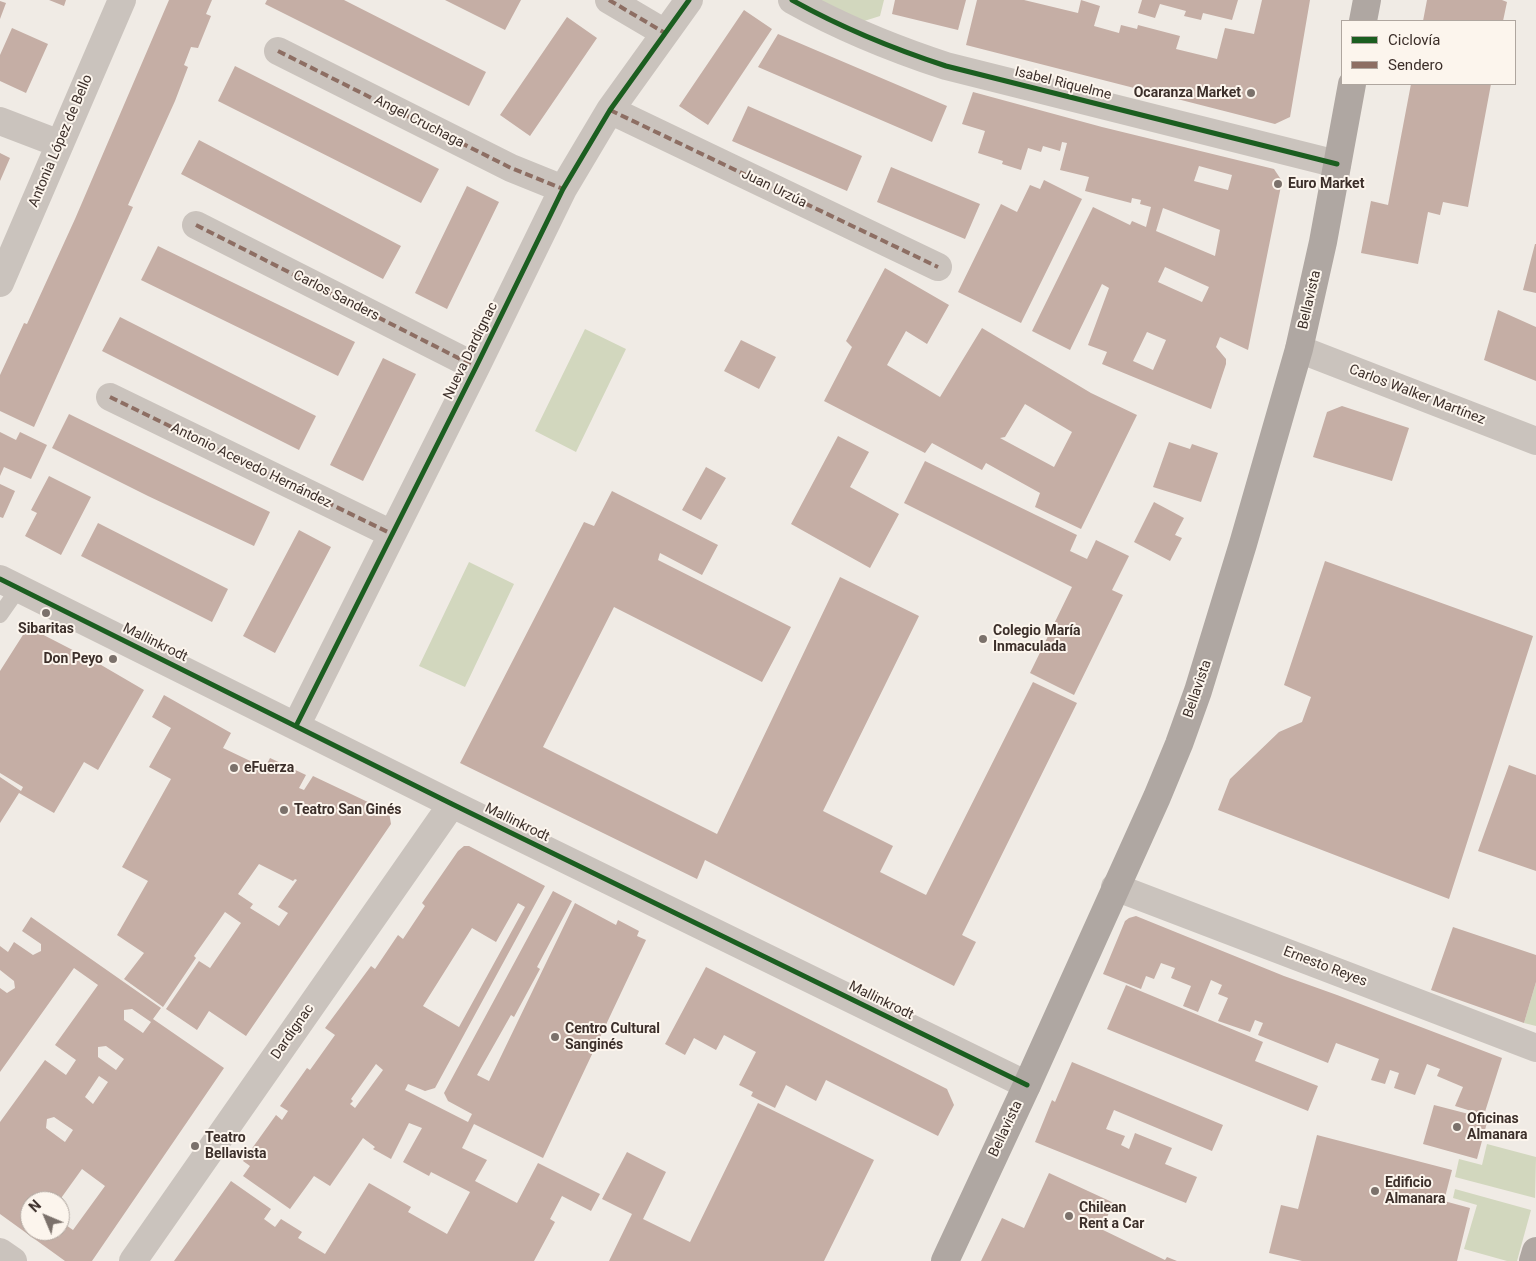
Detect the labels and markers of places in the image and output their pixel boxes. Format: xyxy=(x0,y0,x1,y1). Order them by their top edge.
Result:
place label: Ocaranza Market xyxy=(1134,85,1241,101)
marker: Ocaranza Market xyxy=(1245,87,1257,99)
place label: Euro Market xyxy=(1288,176,1364,192)
marker: Euro Market xyxy=(1272,178,1284,190)
marker: Sibaritas xyxy=(40,607,52,619)
place label: Sibaritas xyxy=(18,621,74,637)
place label: Colegio María Inmaculada xyxy=(993,623,1081,656)
marker: Colegio María Inmaculada xyxy=(977,633,989,645)
place label: Don Peyo xyxy=(43,651,103,667)
marker: Don Peyo xyxy=(107,653,119,665)
place label: eFuerza xyxy=(244,760,294,776)
marker: eFuerza xyxy=(228,762,240,774)
place label: Teatro San Ginés xyxy=(294,802,401,818)
marker: Teatro San Ginés xyxy=(278,804,290,816)
place label: Centro Cultural Sanginés xyxy=(565,1021,660,1054)
marker: Centro Cultural Sanginés xyxy=(549,1031,561,1043)
place label: Oficinas Almanara xyxy=(1467,1111,1527,1144)
marker: Oficinas Almanara xyxy=(1451,1121,1463,1133)
place label: Teatro Bellavista xyxy=(205,1130,267,1162)
marker: Teatro Bellavista xyxy=(189,1140,201,1152)
place label: Edificio Almanara xyxy=(1385,1175,1445,1208)
marker: Edificio Almanara xyxy=(1369,1185,1381,1197)
place label: Chilean Rent a Car xyxy=(1079,1200,1144,1232)
marker: Chilean Rent a Car xyxy=(1063,1210,1075,1222)

